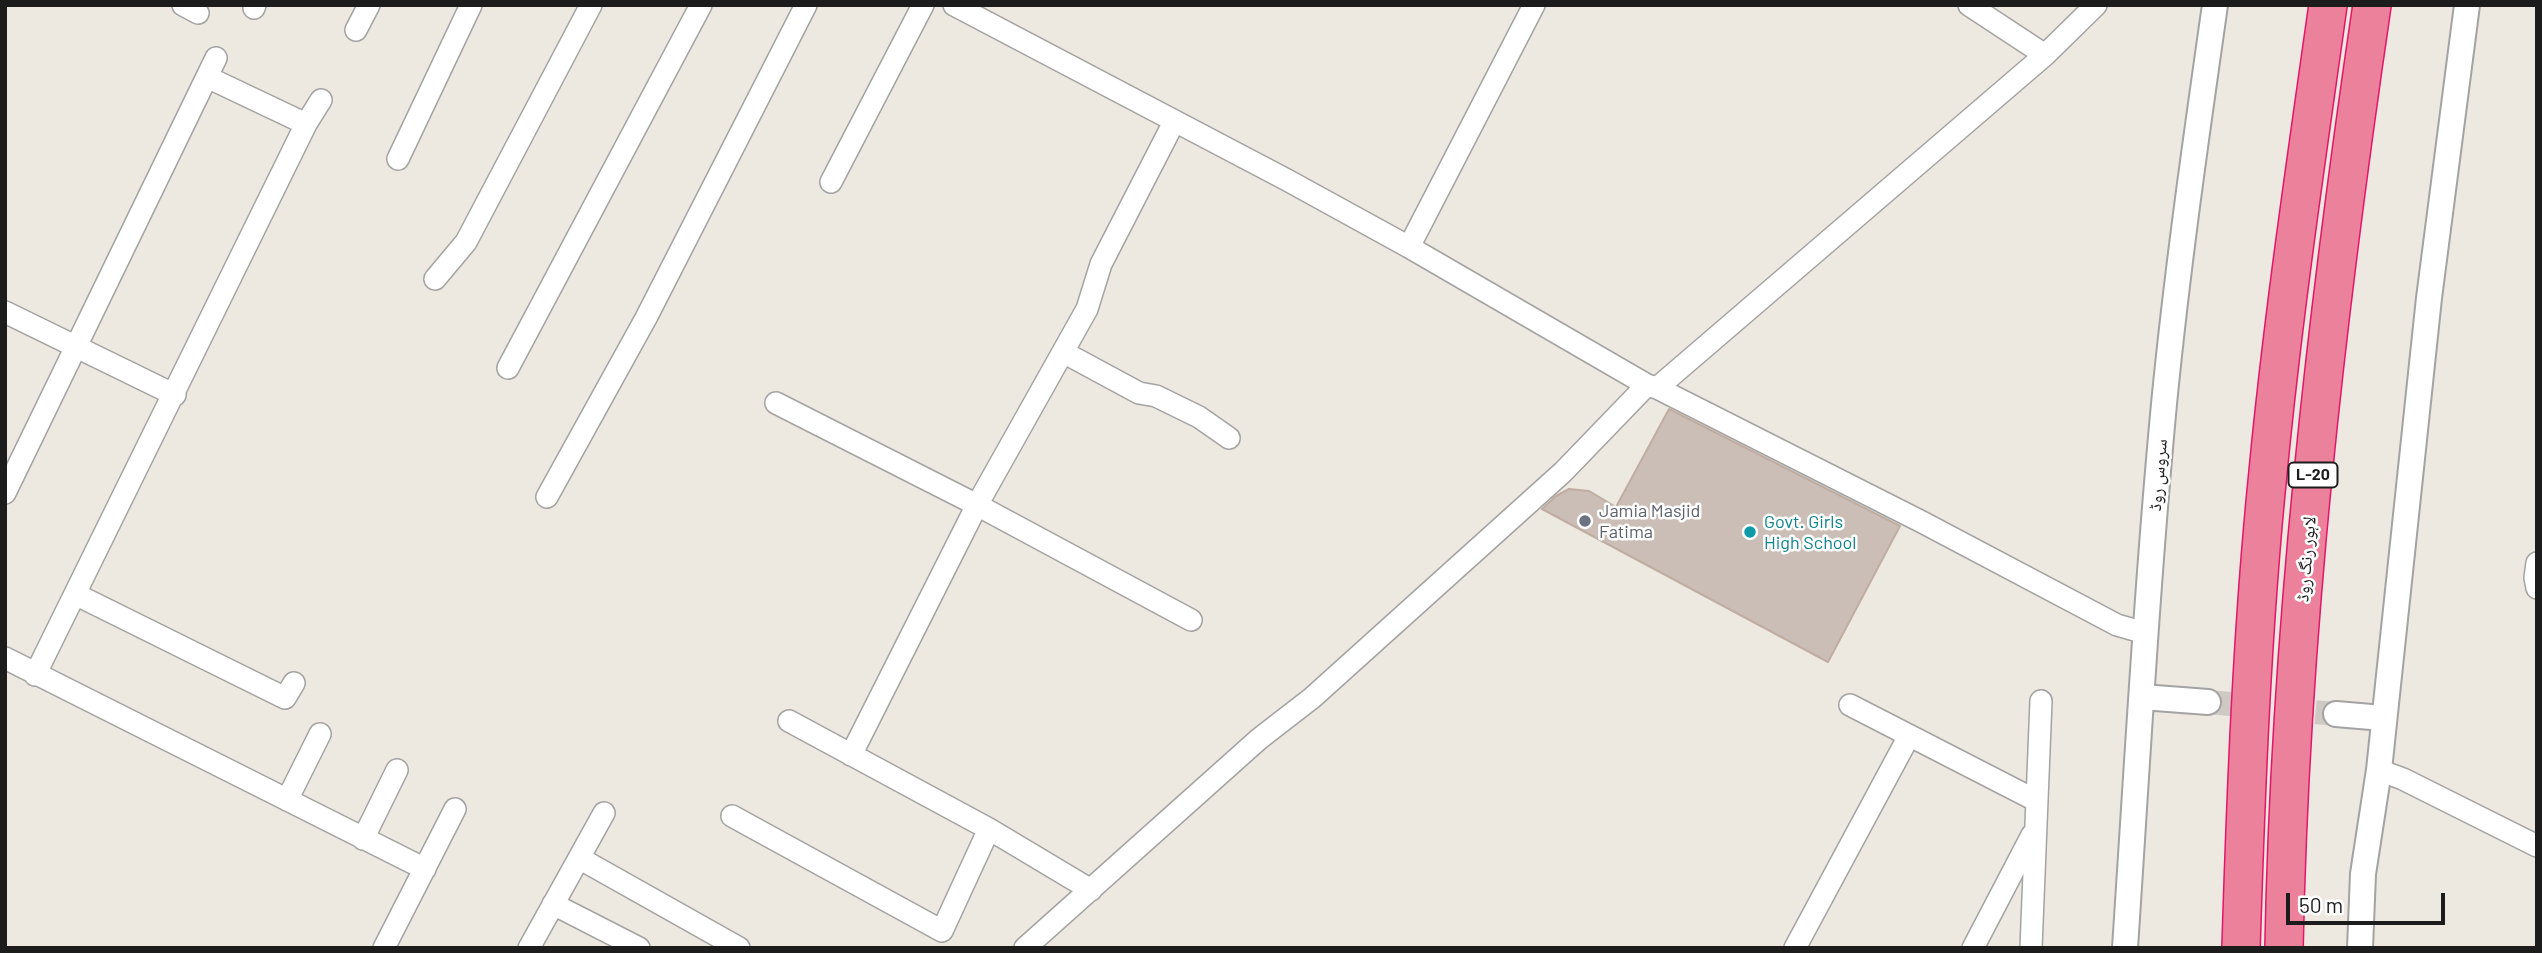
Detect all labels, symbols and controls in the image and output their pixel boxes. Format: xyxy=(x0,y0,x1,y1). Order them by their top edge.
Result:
street label: سروس روڈ xyxy=(2144,438,2172,512)
road number: L-20 xyxy=(2288,462,2338,488)
place label: Jamia Masjid Fatima xyxy=(1599,500,1700,542)
place label: Govt. Girls High School xyxy=(1764,511,1857,554)
marker: Jamia Masjid Fatima xyxy=(1577,513,1593,529)
street label: لاہور رنگ روڈ xyxy=(2292,515,2320,603)
marker: Govt. Girls High School xyxy=(1742,524,1758,540)
scale bar xyxy=(2290,880,2449,924)
text: 50 m xyxy=(2299,892,2343,917)

